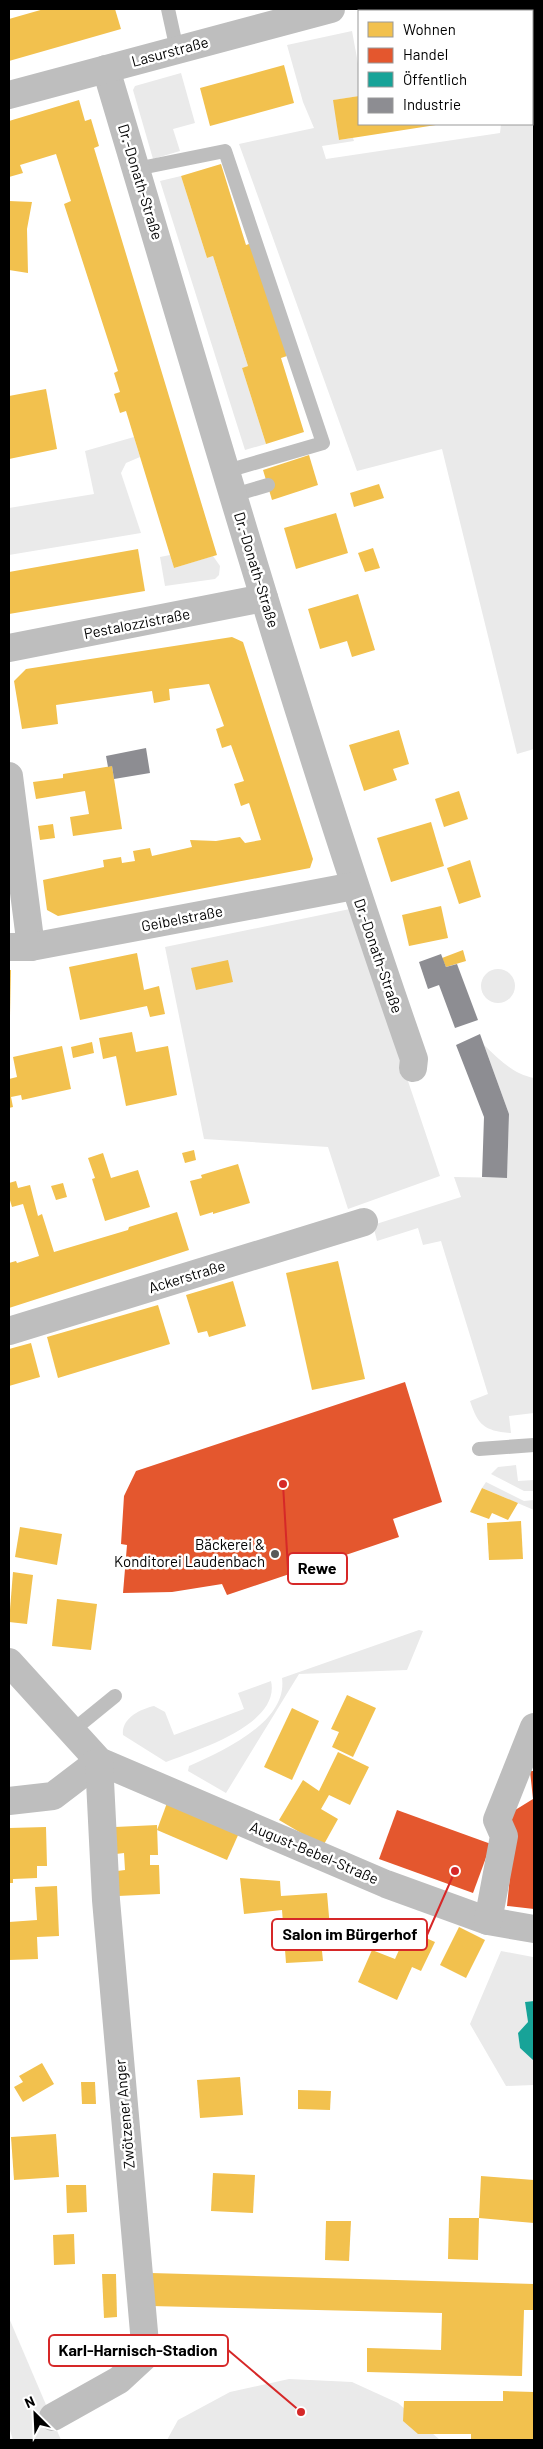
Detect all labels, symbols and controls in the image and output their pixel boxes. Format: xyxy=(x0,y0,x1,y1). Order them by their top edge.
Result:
legend xyxy=(358,10,533,125)
text: Wohnen xyxy=(403,20,456,38)
street label: Lasurstraße xyxy=(129,32,210,70)
text: Handel xyxy=(403,45,448,63)
text: Öffentlich xyxy=(403,70,467,88)
text: Industrie xyxy=(403,95,461,113)
street label: Dr.-Donath-Straße xyxy=(115,122,167,242)
street label: Dr.-Donath-Straße xyxy=(231,510,283,630)
street label: Pestalozzistraße xyxy=(82,604,191,642)
street label: Dr.-Donath-Straße xyxy=(351,896,407,1015)
street label: Geibelstraße xyxy=(140,901,224,935)
street label: Ackerstraße xyxy=(146,1256,227,1296)
place label: Bäckerei & Konditorei Laudenbach xyxy=(114,1535,265,1570)
marker: Bäckerei & Konditorei Laudenbach xyxy=(269,1548,281,1560)
callout: Rewe xyxy=(288,1553,347,1584)
text: Rewe xyxy=(298,1558,337,1577)
street label: August-Bebel-Straße xyxy=(247,1817,381,1887)
callout: Salon im Bürgerhof xyxy=(272,1919,427,1950)
text: Salon im Bürgerhof xyxy=(283,1924,417,1943)
street label: Zwötzener Anger xyxy=(110,2058,138,2170)
callout: Karl-Harnisch-Stadion xyxy=(49,2335,228,2366)
text: Karl-Harnisch-Stadion xyxy=(58,2340,218,2359)
north arrow xyxy=(10,2389,60,2439)
text: N xyxy=(22,2392,37,2411)

